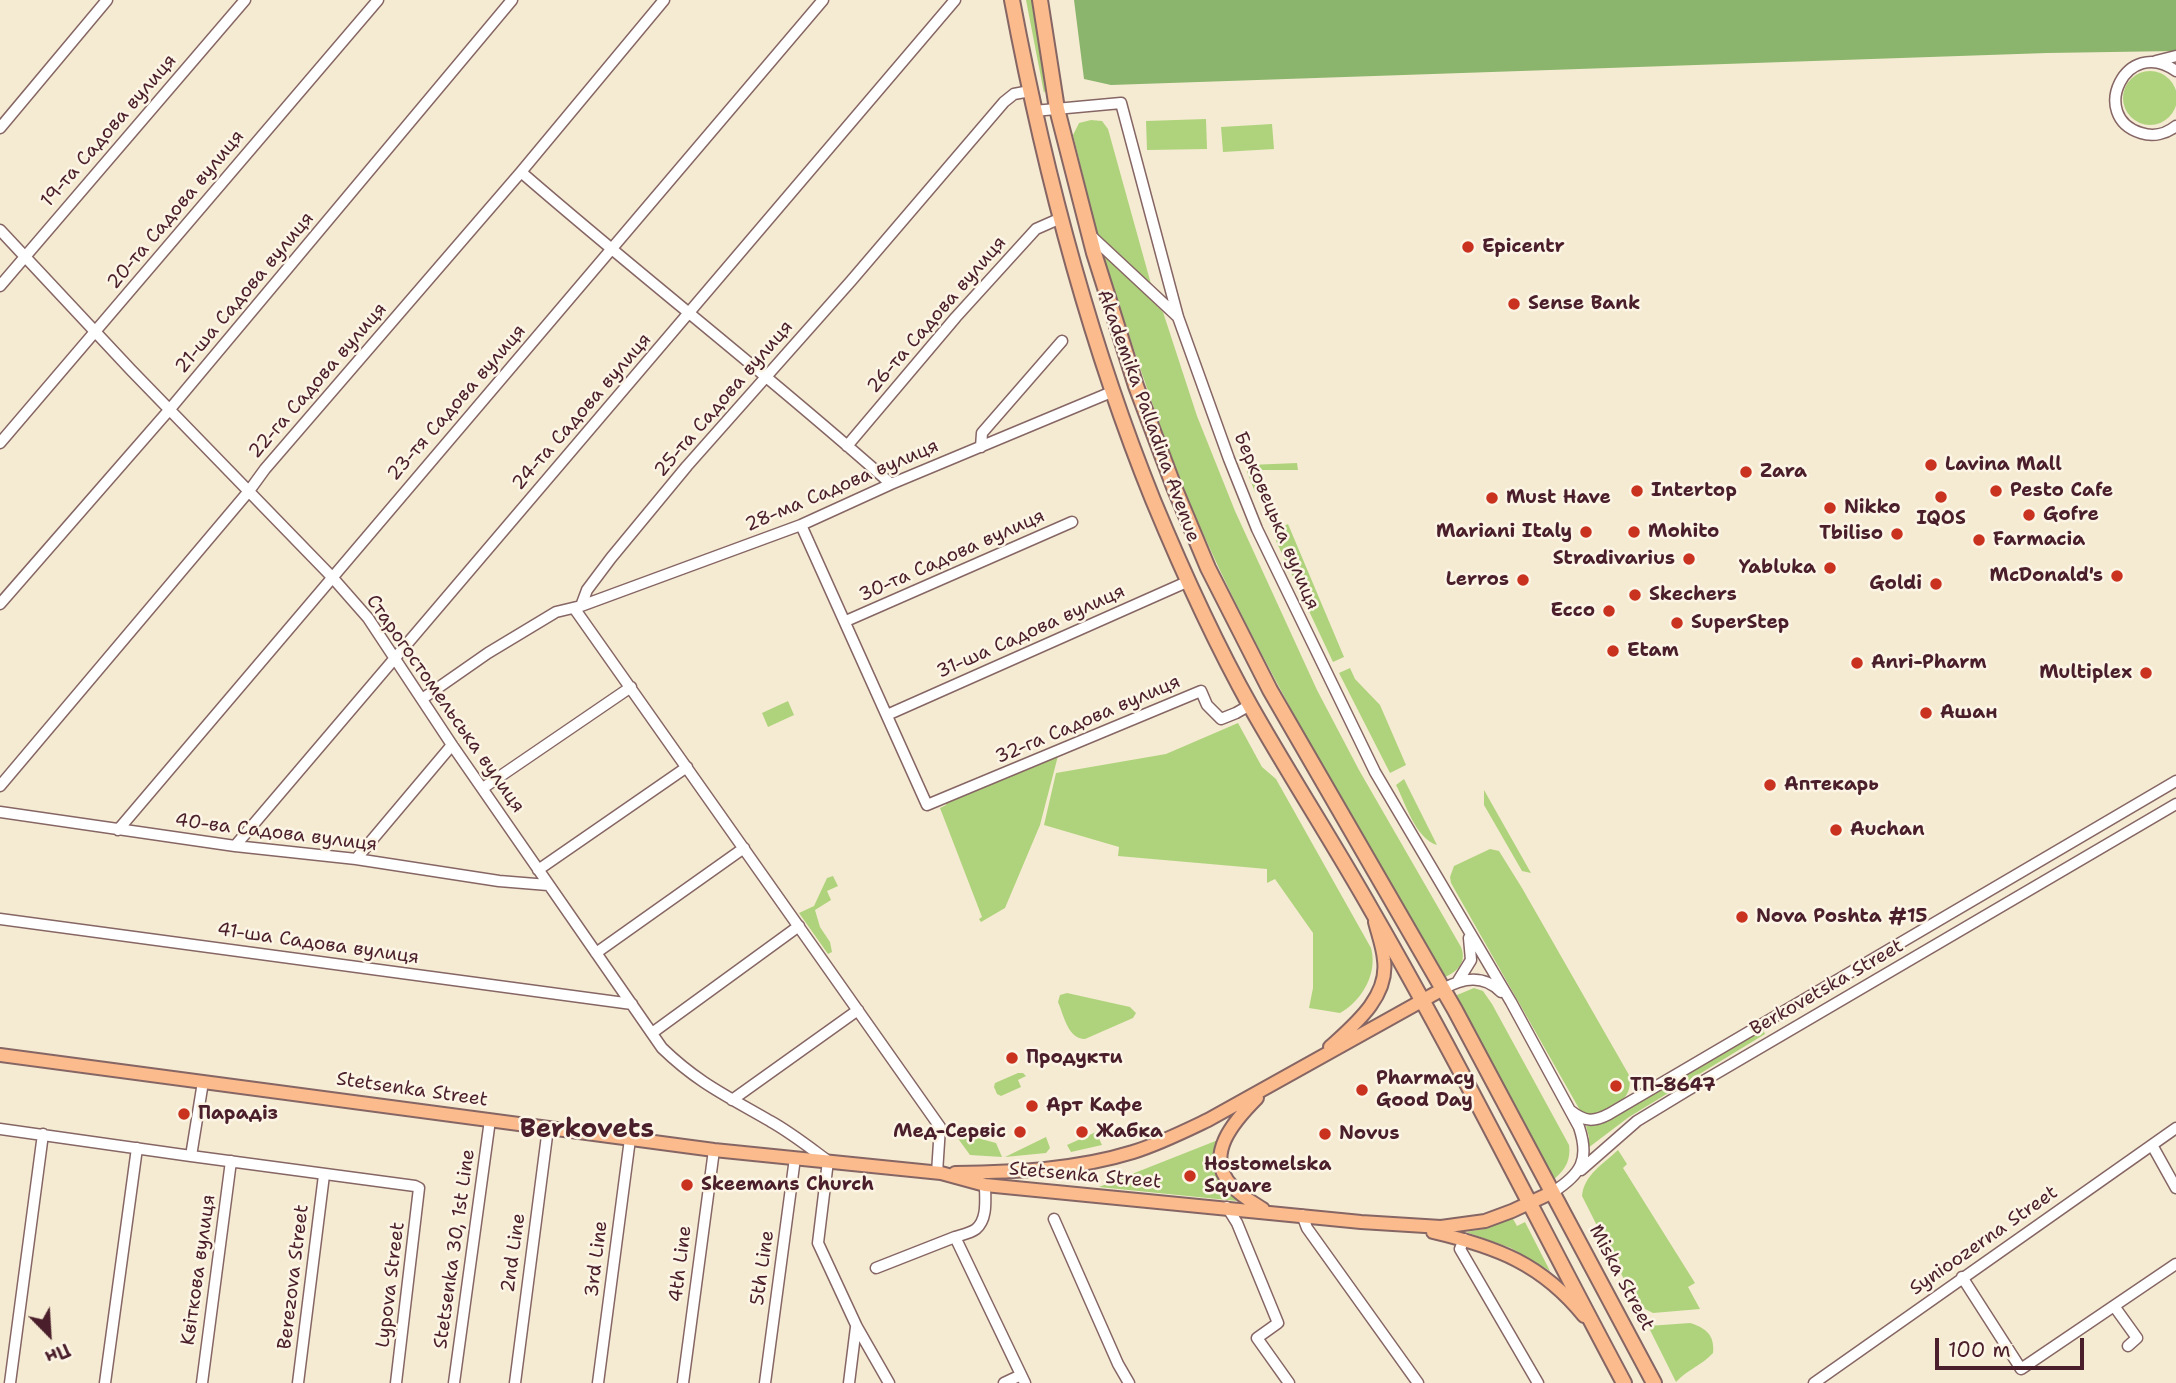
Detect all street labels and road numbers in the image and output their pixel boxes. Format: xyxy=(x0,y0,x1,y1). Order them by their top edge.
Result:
street label: 19-та Садова вулиця xyxy=(36,50,182,212)
street label: 20-та Садова вулиця xyxy=(103,126,249,294)
street label: 21-ша Садова вулиця xyxy=(171,208,319,378)
street label: 26-та Садова вулиця xyxy=(863,232,1011,398)
street label: Akademika Palladina Avenue xyxy=(1092,287,1204,545)
street label: 22-га Садова вулиця xyxy=(244,298,392,464)
street label: 25-та Садова вулиця xyxy=(650,316,798,482)
street label: 23-тя Садова вулиця xyxy=(383,320,531,486)
street label: 24-та Садова вулиця xyxy=(508,329,656,495)
street label: Берковецька вулиця xyxy=(1228,429,1324,613)
street label: 28-ма Садова вулиця xyxy=(742,435,942,537)
street label: 30-та Садова вулиця xyxy=(856,505,1048,607)
street label: 31-ша Садова вулиця xyxy=(933,580,1129,684)
street label: Старогостомельська вулиця xyxy=(361,591,529,817)
street label: 32-га Садова вулиця xyxy=(992,671,1184,769)
street label: 40-ва Садова вулиця xyxy=(174,809,378,857)
street label: 41-ша Садова вулиця xyxy=(216,919,420,969)
street label: Berkovetska Street xyxy=(1746,935,1908,1041)
street label: Stetsenka Street xyxy=(335,1068,489,1112)
street label: Stetsenka 30, 1st Line xyxy=(430,1148,480,1350)
street label: Stetsenka Street xyxy=(1008,1158,1162,1194)
street label: Synioozerna Street xyxy=(1906,1181,2062,1301)
street label: Квіткова вулиця xyxy=(177,1193,221,1347)
street label: Berezova Street xyxy=(274,1203,314,1351)
street label: 2nd Line xyxy=(497,1212,531,1294)
street label: 3rd Line xyxy=(581,1219,613,1299)
street label: Lypova Street xyxy=(372,1221,410,1349)
street label: Miska Street xyxy=(1584,1221,1658,1335)
street label: 4th Line xyxy=(665,1224,697,1304)
street label: 5th Line xyxy=(746,1229,780,1307)

